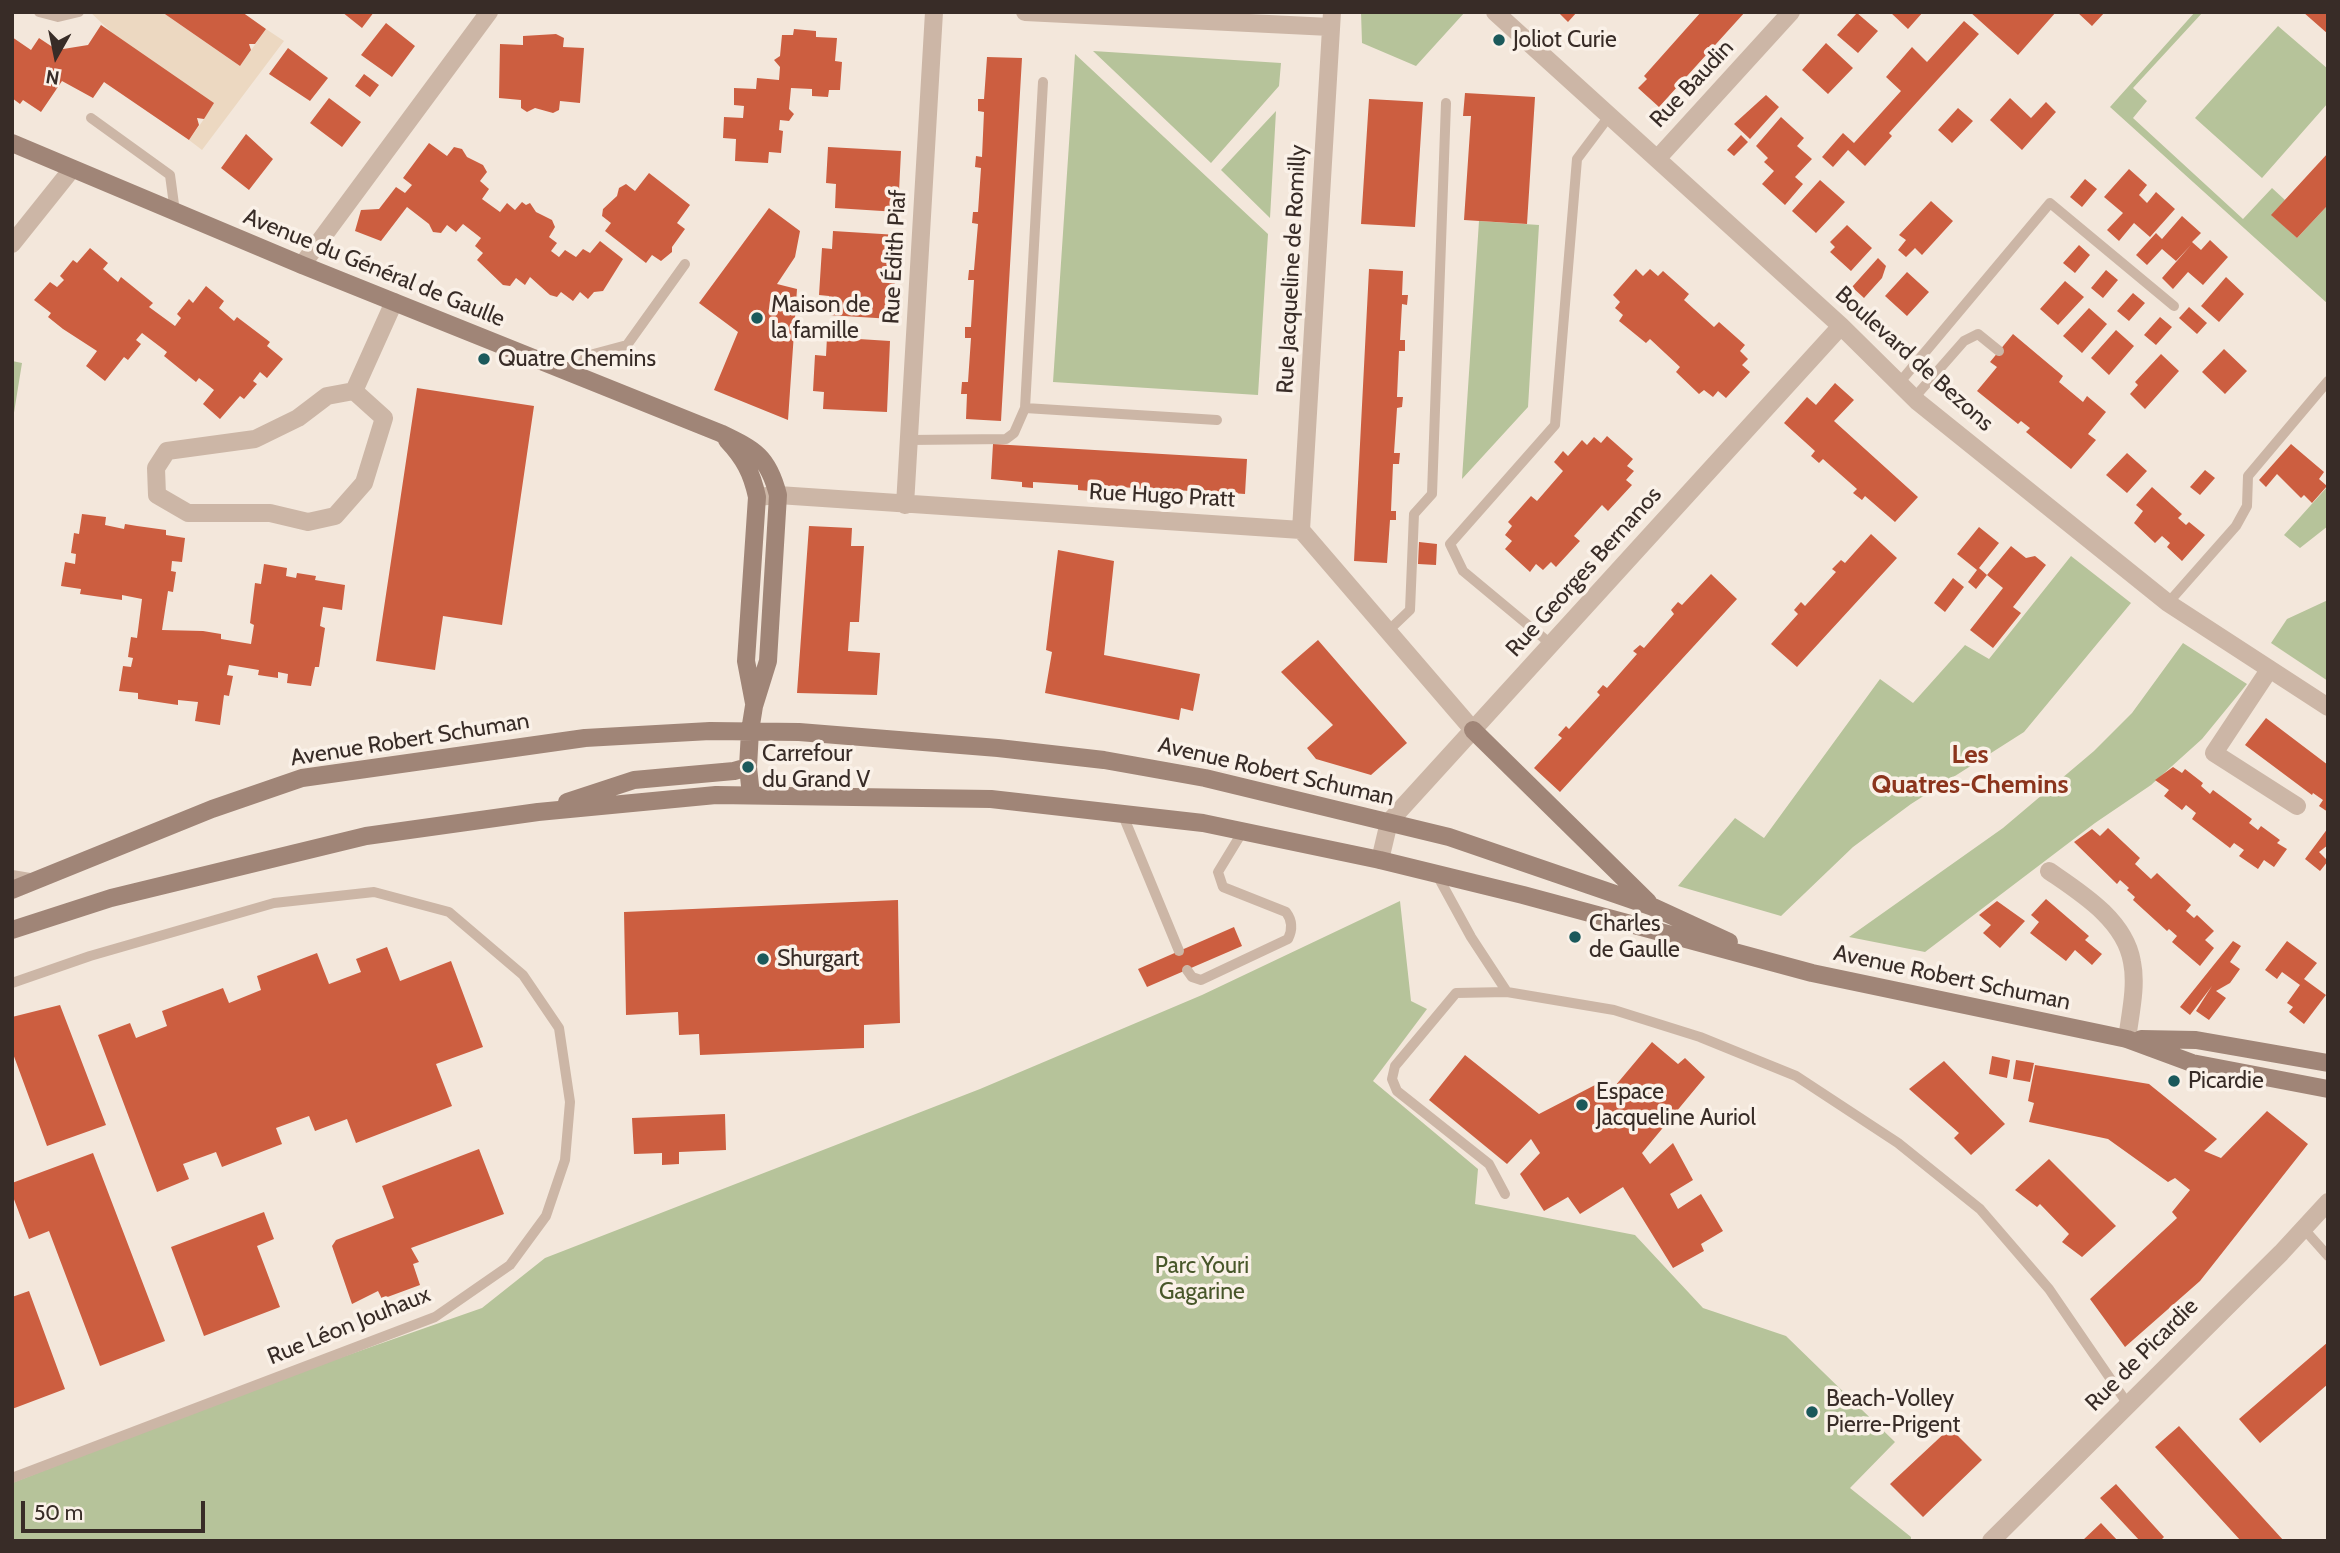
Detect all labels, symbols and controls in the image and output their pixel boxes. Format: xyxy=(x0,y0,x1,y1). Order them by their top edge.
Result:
north arrow xyxy=(21,21,91,91)
place label: Joliot Curie xyxy=(1513,26,1617,54)
marker: Joliot Curie xyxy=(1491,32,1507,48)
street label: Rue Baudin xyxy=(1644,34,1740,134)
text: N xyxy=(44,65,61,90)
street label: Rue Jacqueline de Romilly xyxy=(1272,144,1312,394)
street label: Rue Édith Piaf xyxy=(878,189,912,325)
street label: Avenue du Général de Gaulle xyxy=(239,203,509,333)
street label: Boulevard de Bezons xyxy=(1829,281,1999,437)
place label: Maison de la famille xyxy=(771,291,870,345)
marker: Maison de la famille xyxy=(749,310,765,326)
place label: Quatre Chemins xyxy=(498,345,656,373)
marker: Quatre Chemins xyxy=(476,351,492,367)
street label: Rue Hugo Pratt xyxy=(1088,478,1236,514)
street label: Rue Georges Bernanos xyxy=(1500,481,1668,663)
street label: Avenue Robert Schuman xyxy=(289,707,531,773)
street label: Avenue Robert Schuman xyxy=(1155,731,1397,813)
district label: Les Quatres-Chemins xyxy=(1871,739,2069,800)
place label: Carrefour du Grand V xyxy=(762,740,870,794)
marker: Carrefour du Grand V xyxy=(740,759,756,775)
place label: Charles de Gaulle xyxy=(1589,910,1680,964)
marker: Charles de Gaulle xyxy=(1567,929,1583,945)
street label: Avenue Robert Schuman xyxy=(1831,939,2073,1017)
place label: Shurgart xyxy=(777,945,859,973)
marker: Shurgart xyxy=(755,951,771,967)
place label: Picardie xyxy=(2188,1067,2264,1095)
marker: Picardie xyxy=(2166,1073,2182,1089)
place label: Espace Jacqueline Auriol xyxy=(1596,1078,1756,1132)
marker: Espace Jacqueline Auriol xyxy=(1574,1097,1590,1113)
park label: Parc Youri Gagarine xyxy=(1155,1252,1249,1306)
street label: Rue Léon Jouhaux xyxy=(264,1281,434,1371)
street label: Rue de Picardie xyxy=(2080,1293,2204,1417)
place label: Beach-Volley Pierre-Prigent xyxy=(1826,1385,1960,1439)
marker: Beach-Volley Pierre-Prigent xyxy=(1804,1404,1820,1420)
scale bar xyxy=(24,1486,208,1530)
text: 50 m xyxy=(34,1500,83,1525)

